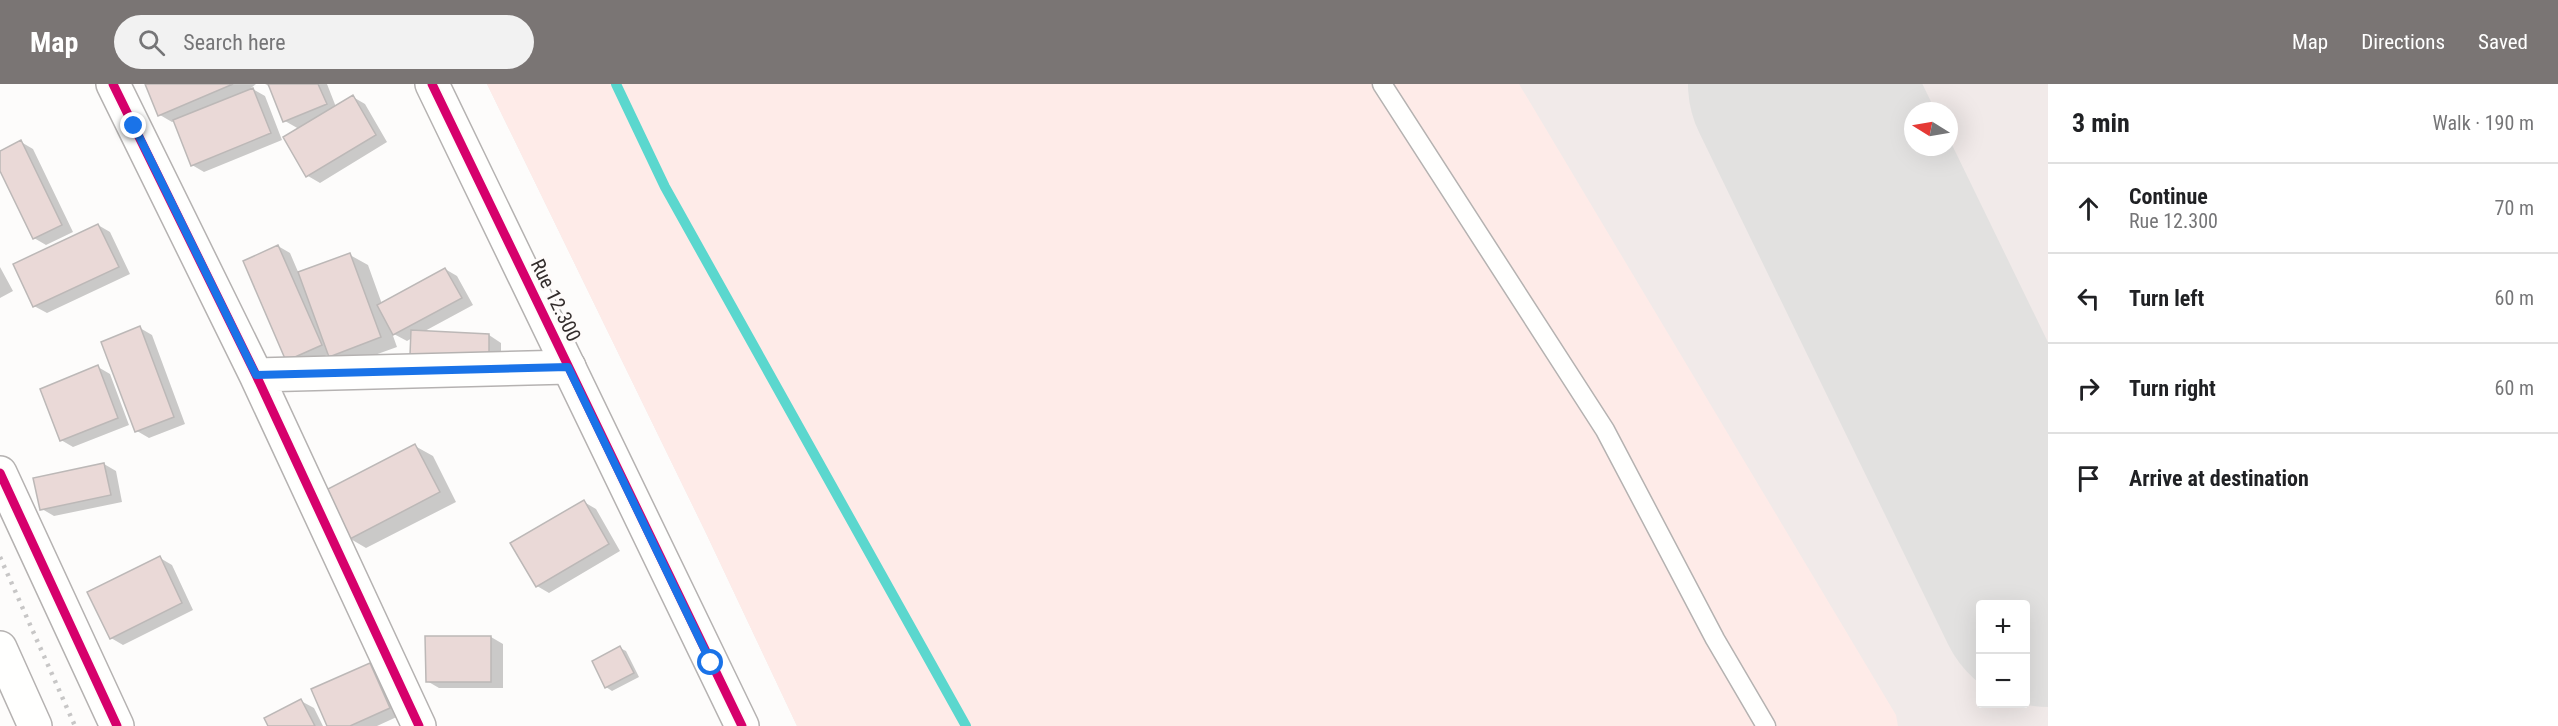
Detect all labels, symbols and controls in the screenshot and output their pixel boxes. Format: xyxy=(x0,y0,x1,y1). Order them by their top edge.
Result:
search box xyxy=(114,15,534,69)
text: Map xyxy=(30,26,78,59)
icon: search xyxy=(135,26,168,59)
text: Search here xyxy=(183,30,286,55)
text: Map xyxy=(2292,30,2328,54)
text: Directions xyxy=(2361,30,2445,54)
text: Saved xyxy=(2478,30,2528,54)
north arrow xyxy=(1904,102,1958,156)
text: 3 min xyxy=(2072,108,2130,138)
text: Walk · 190 m xyxy=(2433,111,2534,135)
route end xyxy=(120,112,146,138)
text: Continue xyxy=(2129,184,2208,209)
icon: ahead xyxy=(2072,192,2105,225)
text: 70 m xyxy=(2495,196,2534,220)
text: Rue 12.300 xyxy=(2129,209,2218,233)
street label: Rue 12.300 xyxy=(526,255,586,345)
icon: left xyxy=(2072,282,2105,315)
text: Turn left xyxy=(2129,286,2204,311)
text: 60 m xyxy=(2495,286,2534,310)
icon: right xyxy=(2072,372,2105,405)
text: Turn right xyxy=(2129,376,2216,401)
text: 60 m xyxy=(2495,376,2534,400)
icon: arrive xyxy=(2072,462,2105,495)
text: Arrive at destination xyxy=(2129,466,2309,491)
map controls xyxy=(1976,600,2030,708)
button: + xyxy=(1976,600,2030,654)
route start xyxy=(697,649,723,675)
button: − xyxy=(1976,654,2030,708)

